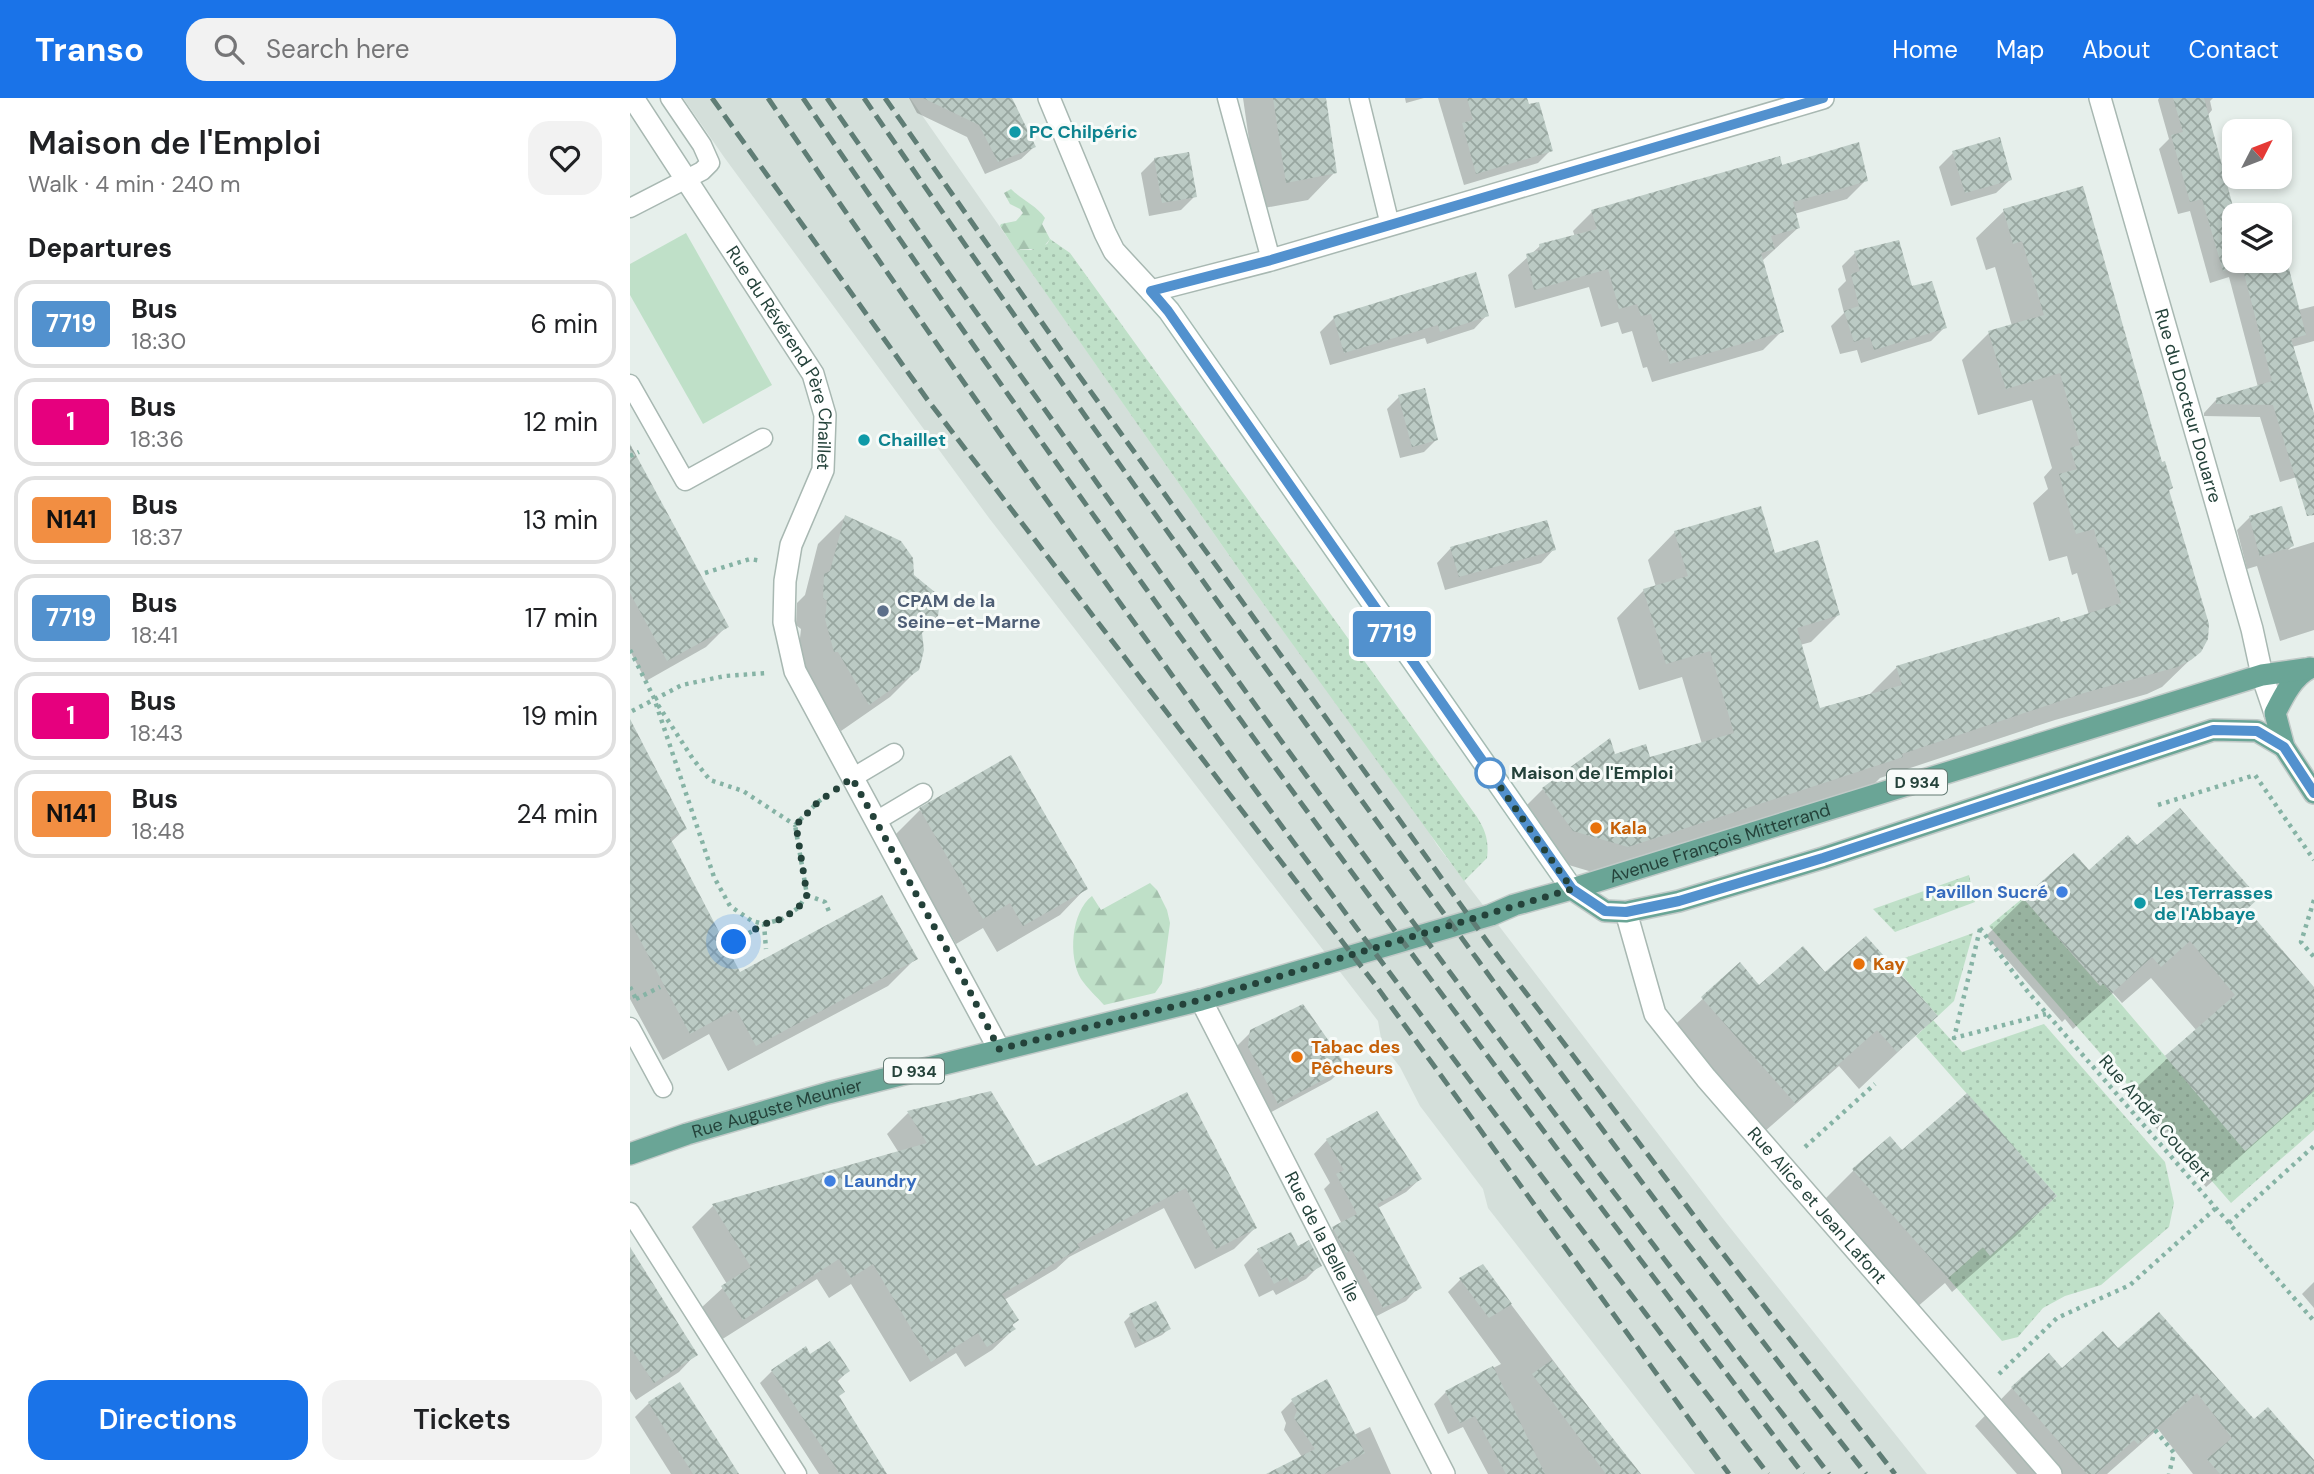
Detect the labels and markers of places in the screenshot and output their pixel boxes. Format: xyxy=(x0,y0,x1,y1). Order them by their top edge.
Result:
place label: PC Chilpéric xyxy=(1029,120,1138,144)
marker: PC Chilpéric xyxy=(1007,124,1023,140)
place label: Chaillet xyxy=(878,428,946,452)
marker: Chaillet xyxy=(856,432,872,448)
place label: CPAM de la Seine-et-Marne xyxy=(897,589,1041,634)
marker: CPAM de la Seine-et-Marne xyxy=(875,603,891,619)
marker: Maison de l'Emploi xyxy=(1475,758,1505,788)
place label: Maison de l'Emploi xyxy=(1511,761,1673,785)
place label: Kala xyxy=(1610,816,1647,840)
marker: Kala xyxy=(1588,820,1604,836)
place label: Pavillon Sucré xyxy=(1925,880,2048,904)
place label: Les Terrasses de l'Abbaye xyxy=(2154,881,2273,926)
marker: Pavillon Sucré xyxy=(2054,884,2070,900)
marker: Les Terrasses de l'Abbaye xyxy=(2132,895,2148,911)
place label: Kay xyxy=(1873,952,1905,976)
marker: Kay xyxy=(1851,956,1867,972)
place label: Tabac des Pêcheurs xyxy=(1311,1035,1400,1080)
marker: Tabac des Pêcheurs xyxy=(1289,1049,1305,1065)
place label: Laundry xyxy=(844,1169,917,1193)
marker: Laundry xyxy=(822,1173,838,1189)

